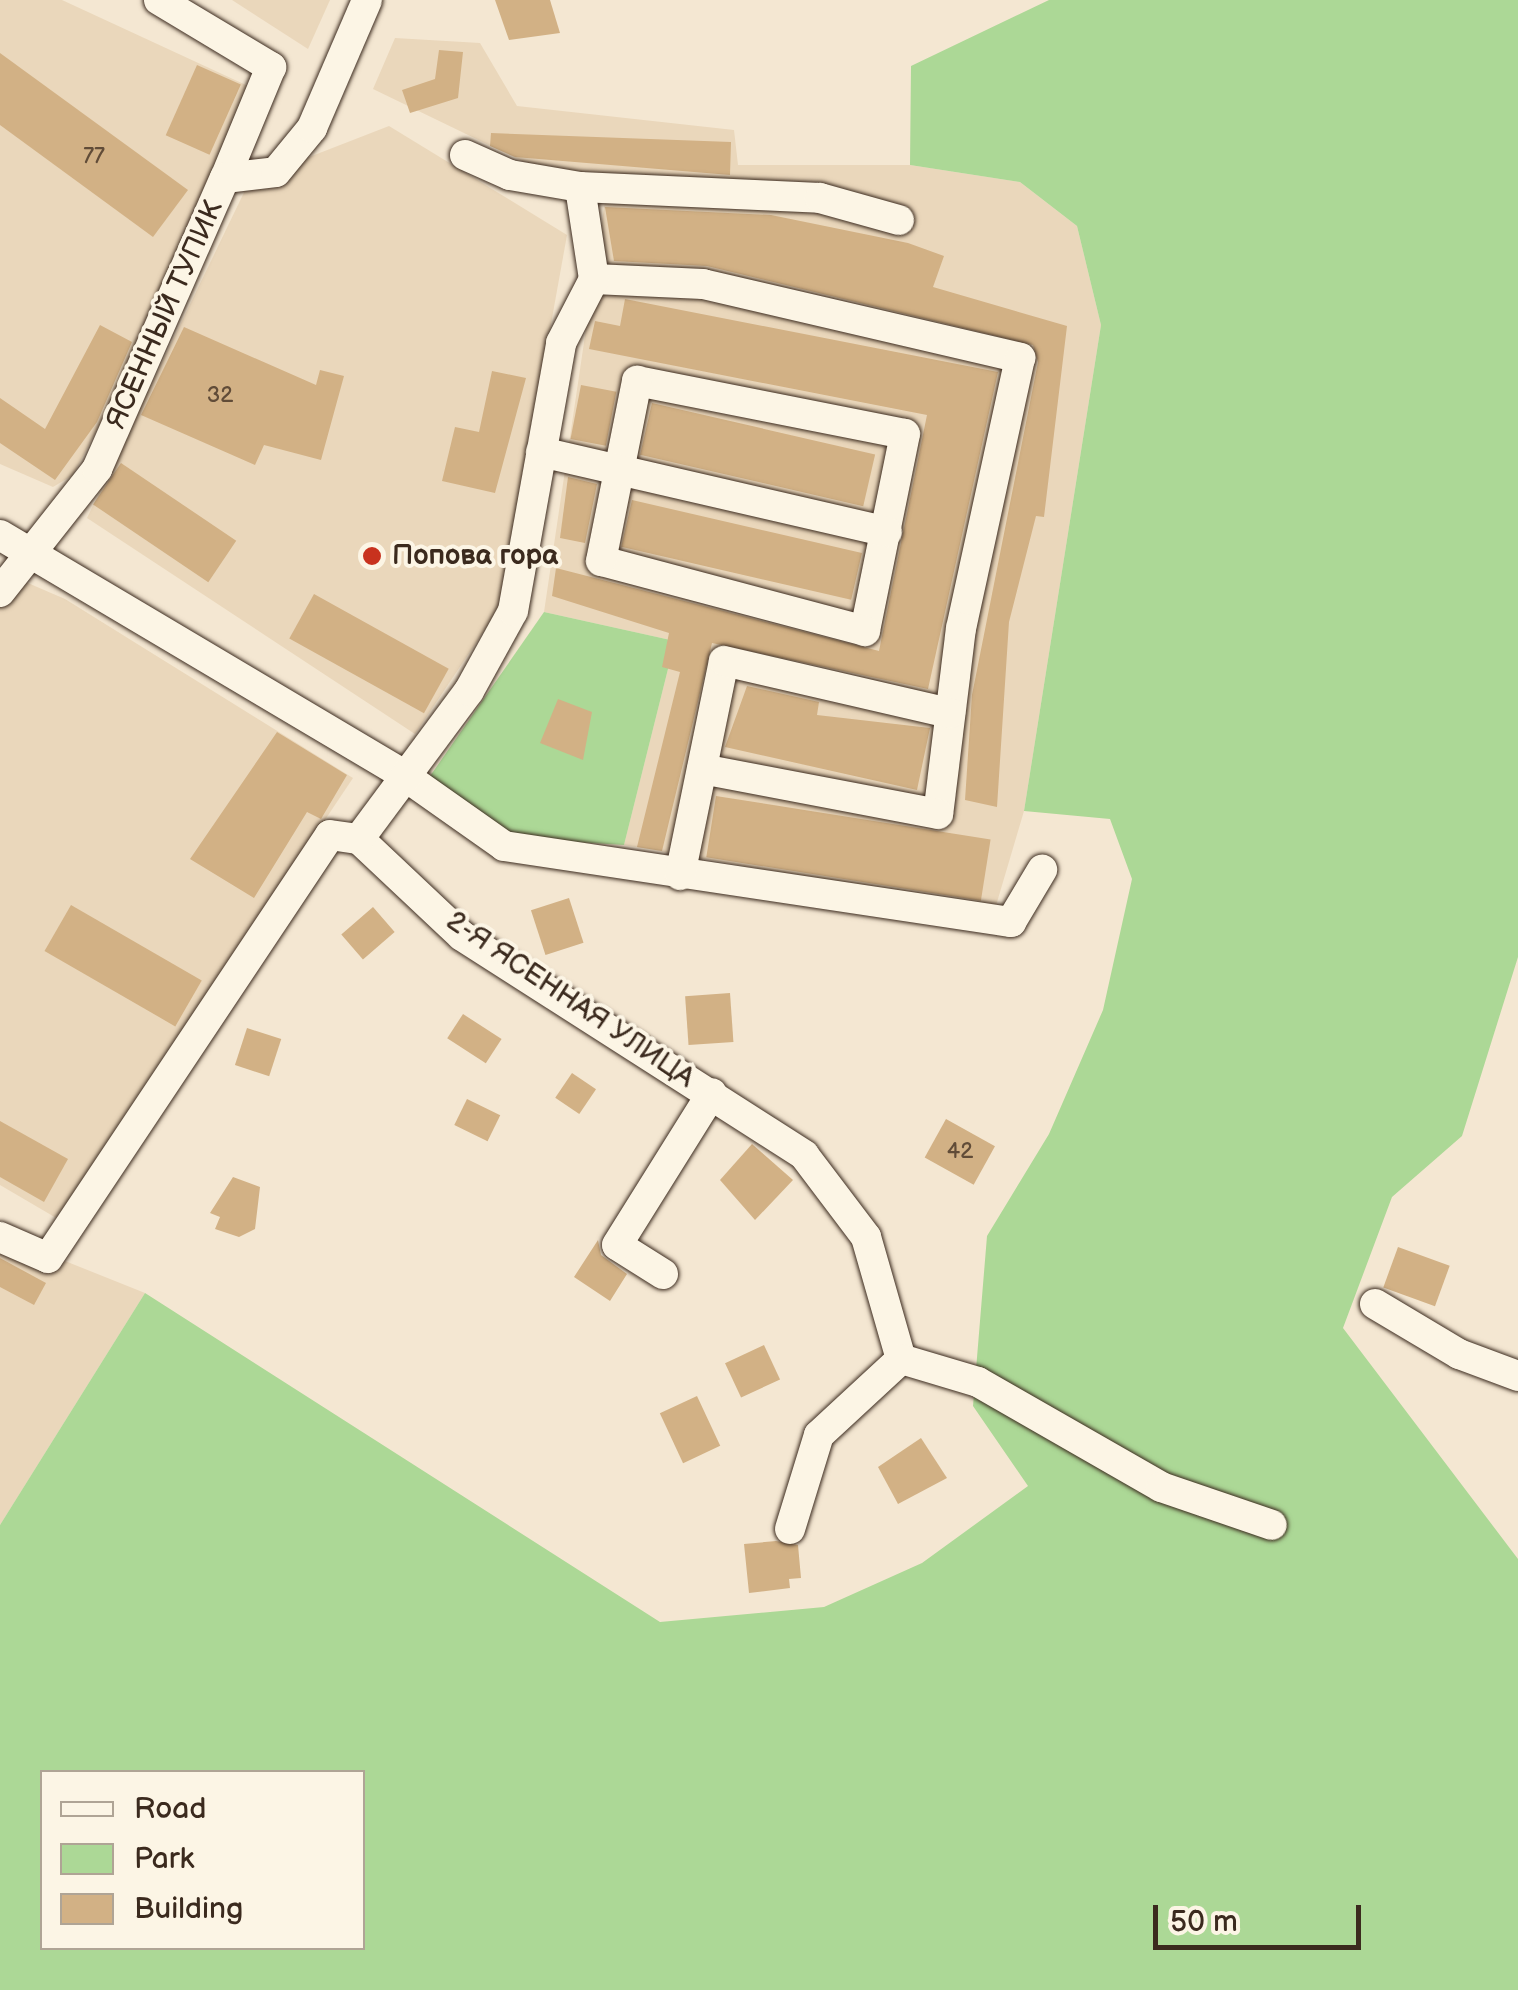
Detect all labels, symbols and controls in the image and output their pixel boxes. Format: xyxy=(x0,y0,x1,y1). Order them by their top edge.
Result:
house number: 77 xyxy=(83,144,105,170)
street label: ЯСЕННЫЙ ТУПИК xyxy=(100,196,230,434)
house number: 32 xyxy=(207,383,233,409)
place label: Попова гора xyxy=(392,539,558,573)
marker: Попова гора xyxy=(361,545,383,567)
street label: 2-Я ЯСЕННАЯ УЛИЦА xyxy=(440,905,700,1095)
house number: 42 xyxy=(947,1139,973,1165)
legend xyxy=(40,1770,365,1950)
text: Road xyxy=(134,1791,207,1827)
text: Park xyxy=(134,1841,194,1877)
scale bar xyxy=(1158,1885,1366,1947)
text: Building xyxy=(134,1891,243,1927)
text: 50 m xyxy=(1170,1904,1238,1940)

